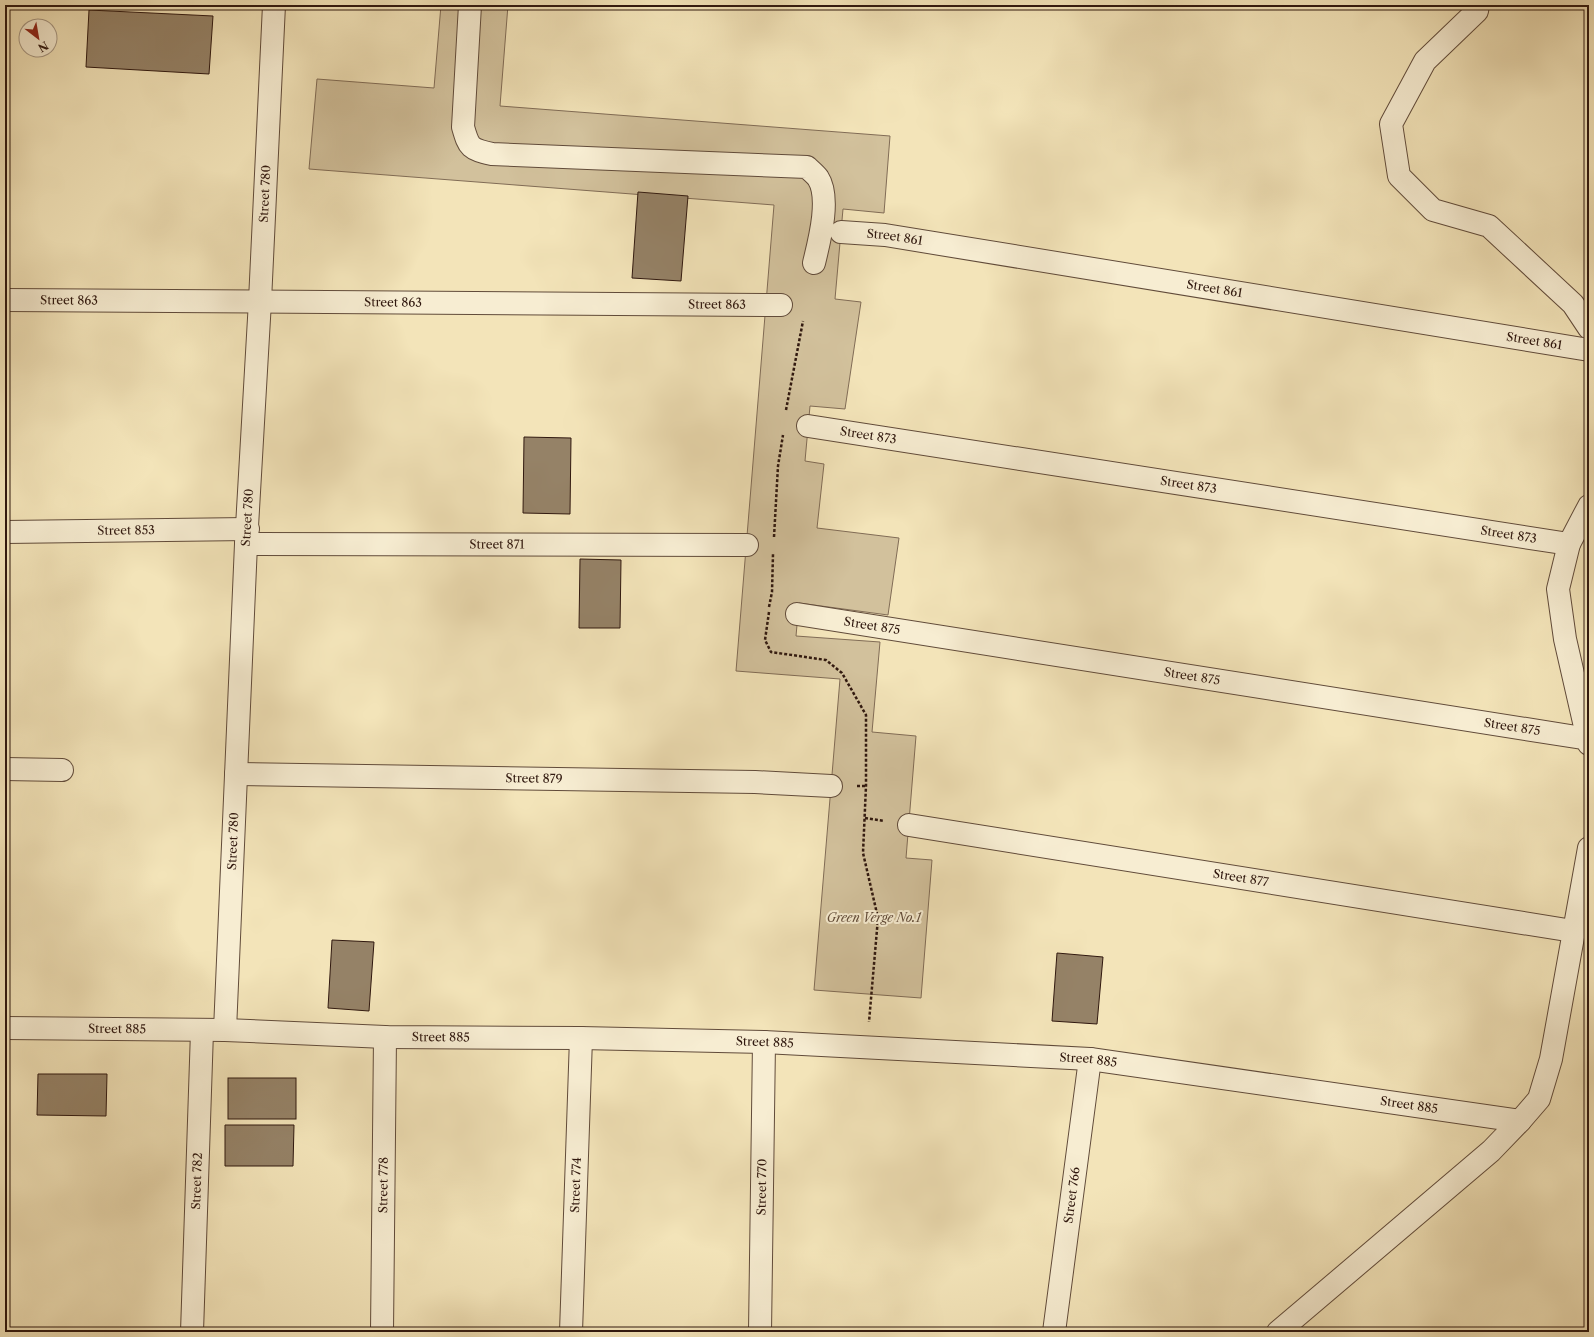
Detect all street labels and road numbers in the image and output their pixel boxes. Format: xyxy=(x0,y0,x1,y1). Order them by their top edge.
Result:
street label: Street 780 xyxy=(256,165,273,223)
street label: Street 861 xyxy=(866,226,924,248)
street label: Street 861 xyxy=(1186,276,1244,300)
street label: Street 863 xyxy=(40,292,98,308)
street label: Street 863 xyxy=(364,294,422,310)
street label: Street 863 xyxy=(688,296,746,312)
street label: Street 861 xyxy=(1505,329,1563,353)
street label: Street 873 xyxy=(839,423,898,447)
street label: Street 873 xyxy=(1159,473,1218,496)
street label: Street 780 xyxy=(238,488,256,547)
street label: Street 853 xyxy=(97,522,155,538)
street label: Street 873 xyxy=(1479,522,1538,546)
street label: Street 871 xyxy=(469,536,525,552)
street label: Street 875 xyxy=(843,614,901,637)
street label: Street 875 xyxy=(1163,664,1221,688)
street label: Street 875 xyxy=(1483,715,1541,738)
street label: Street 879 xyxy=(505,770,563,786)
street label: Street 780 xyxy=(224,812,241,870)
street label: Street 877 xyxy=(1212,866,1270,889)
street label: Street 885 xyxy=(88,1021,146,1036)
street label: Street 885 xyxy=(412,1029,470,1044)
street label: Street 885 xyxy=(736,1033,794,1051)
street label: Street 885 xyxy=(1059,1049,1118,1070)
street label: Street 885 xyxy=(1379,1093,1439,1116)
street label: Street 782 xyxy=(188,1152,205,1210)
street label: Street 778 xyxy=(375,1157,391,1213)
street label: Street 774 xyxy=(567,1157,584,1213)
street label: Street 770 xyxy=(754,1159,769,1215)
street label: Street 766 xyxy=(1060,1166,1083,1224)

